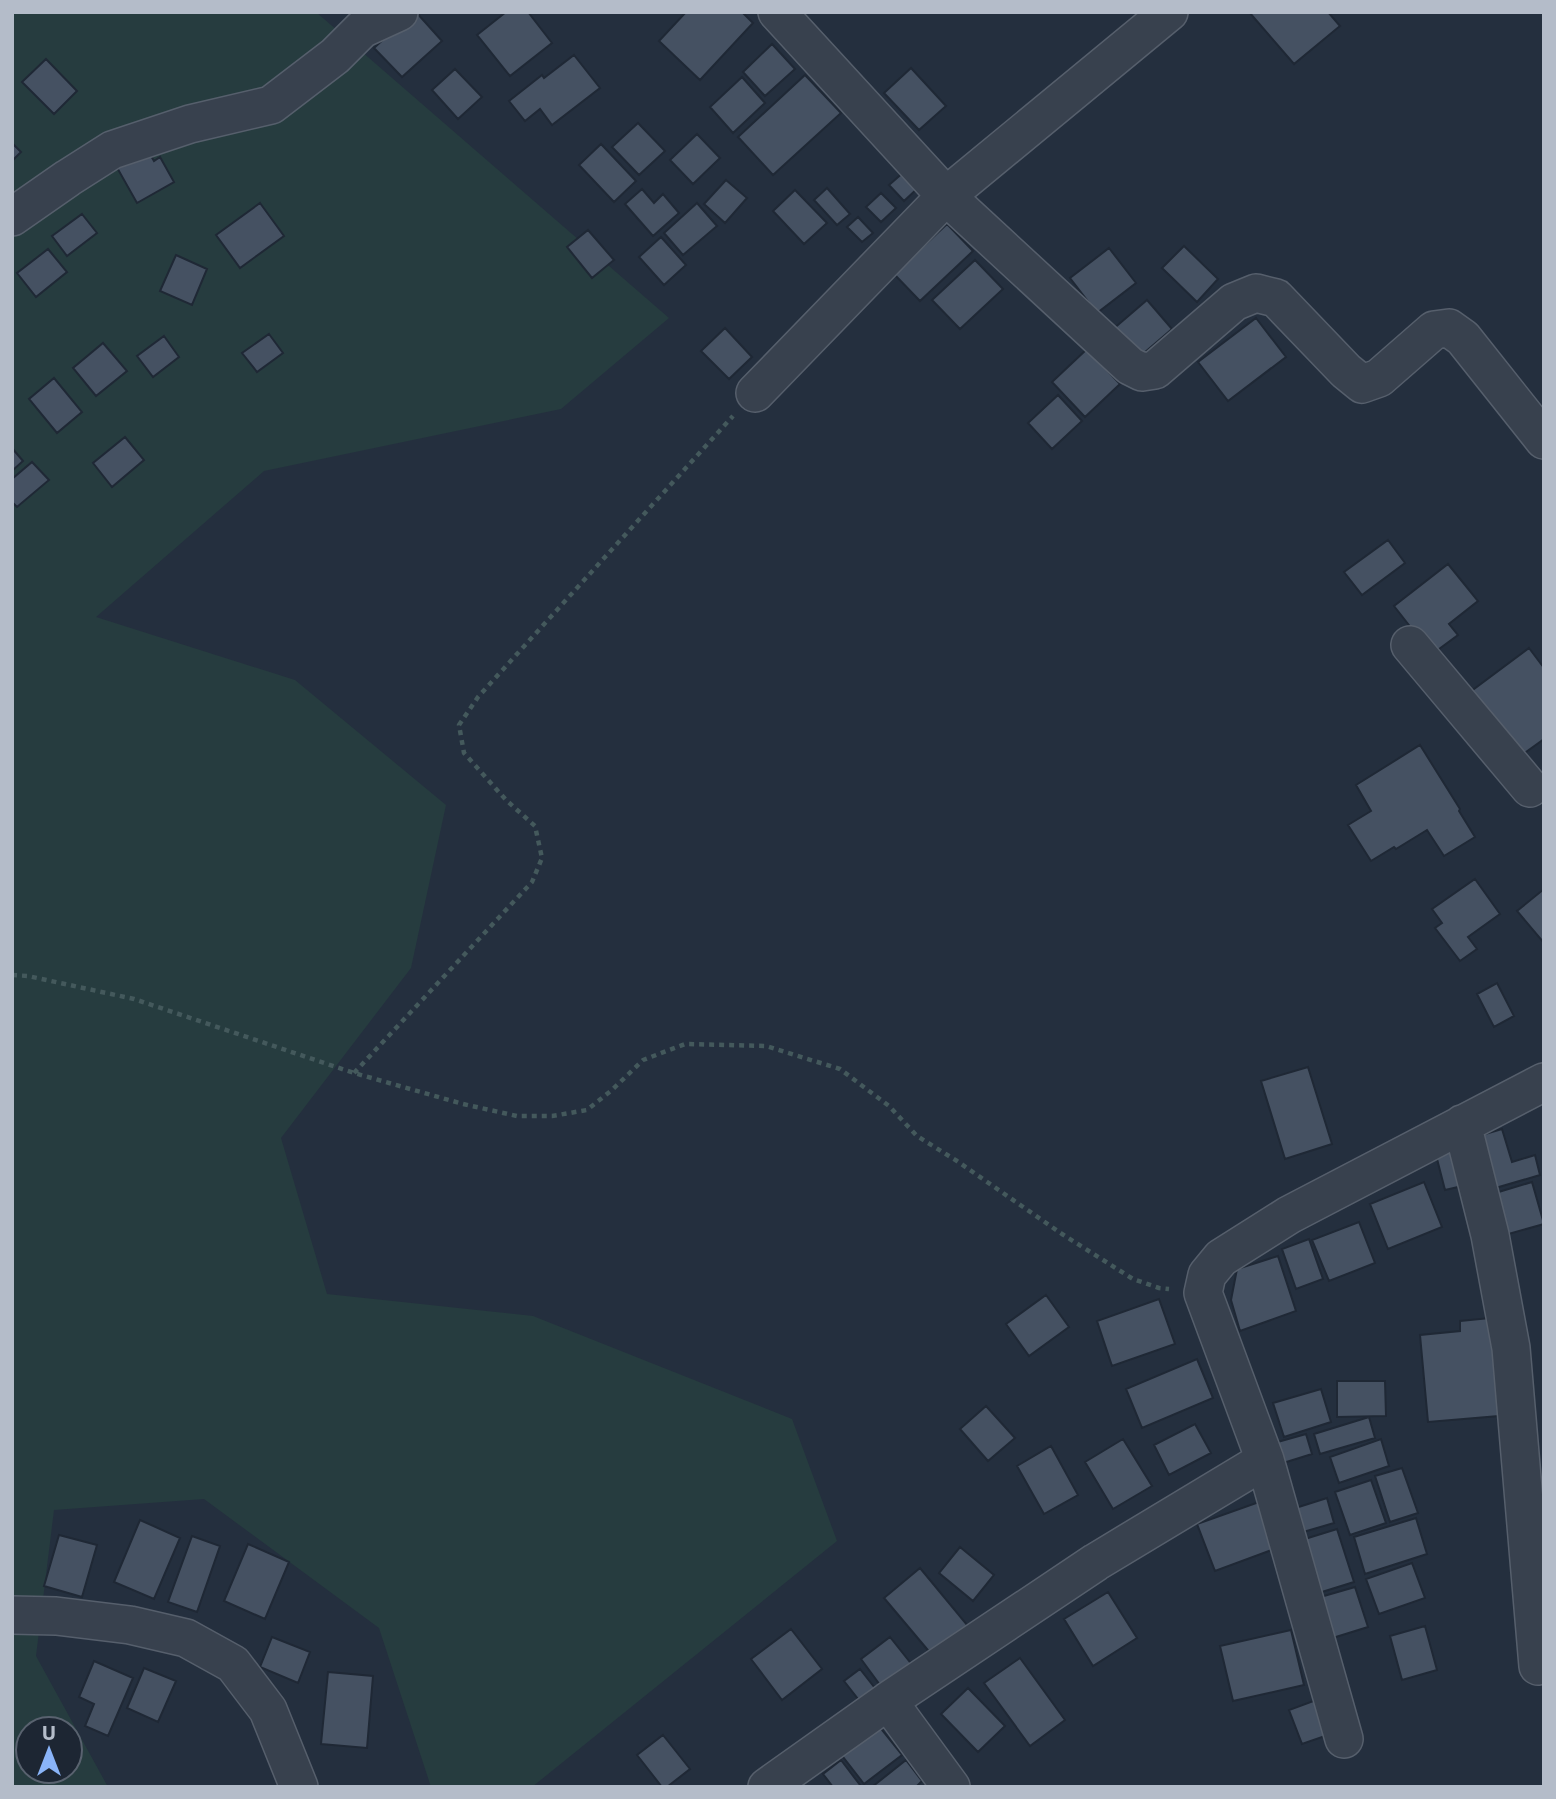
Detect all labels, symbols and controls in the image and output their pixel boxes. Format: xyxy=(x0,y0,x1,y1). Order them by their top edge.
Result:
north arrow xyxy=(14,1715,84,1785)
text: U xyxy=(42,1721,56,1744)

